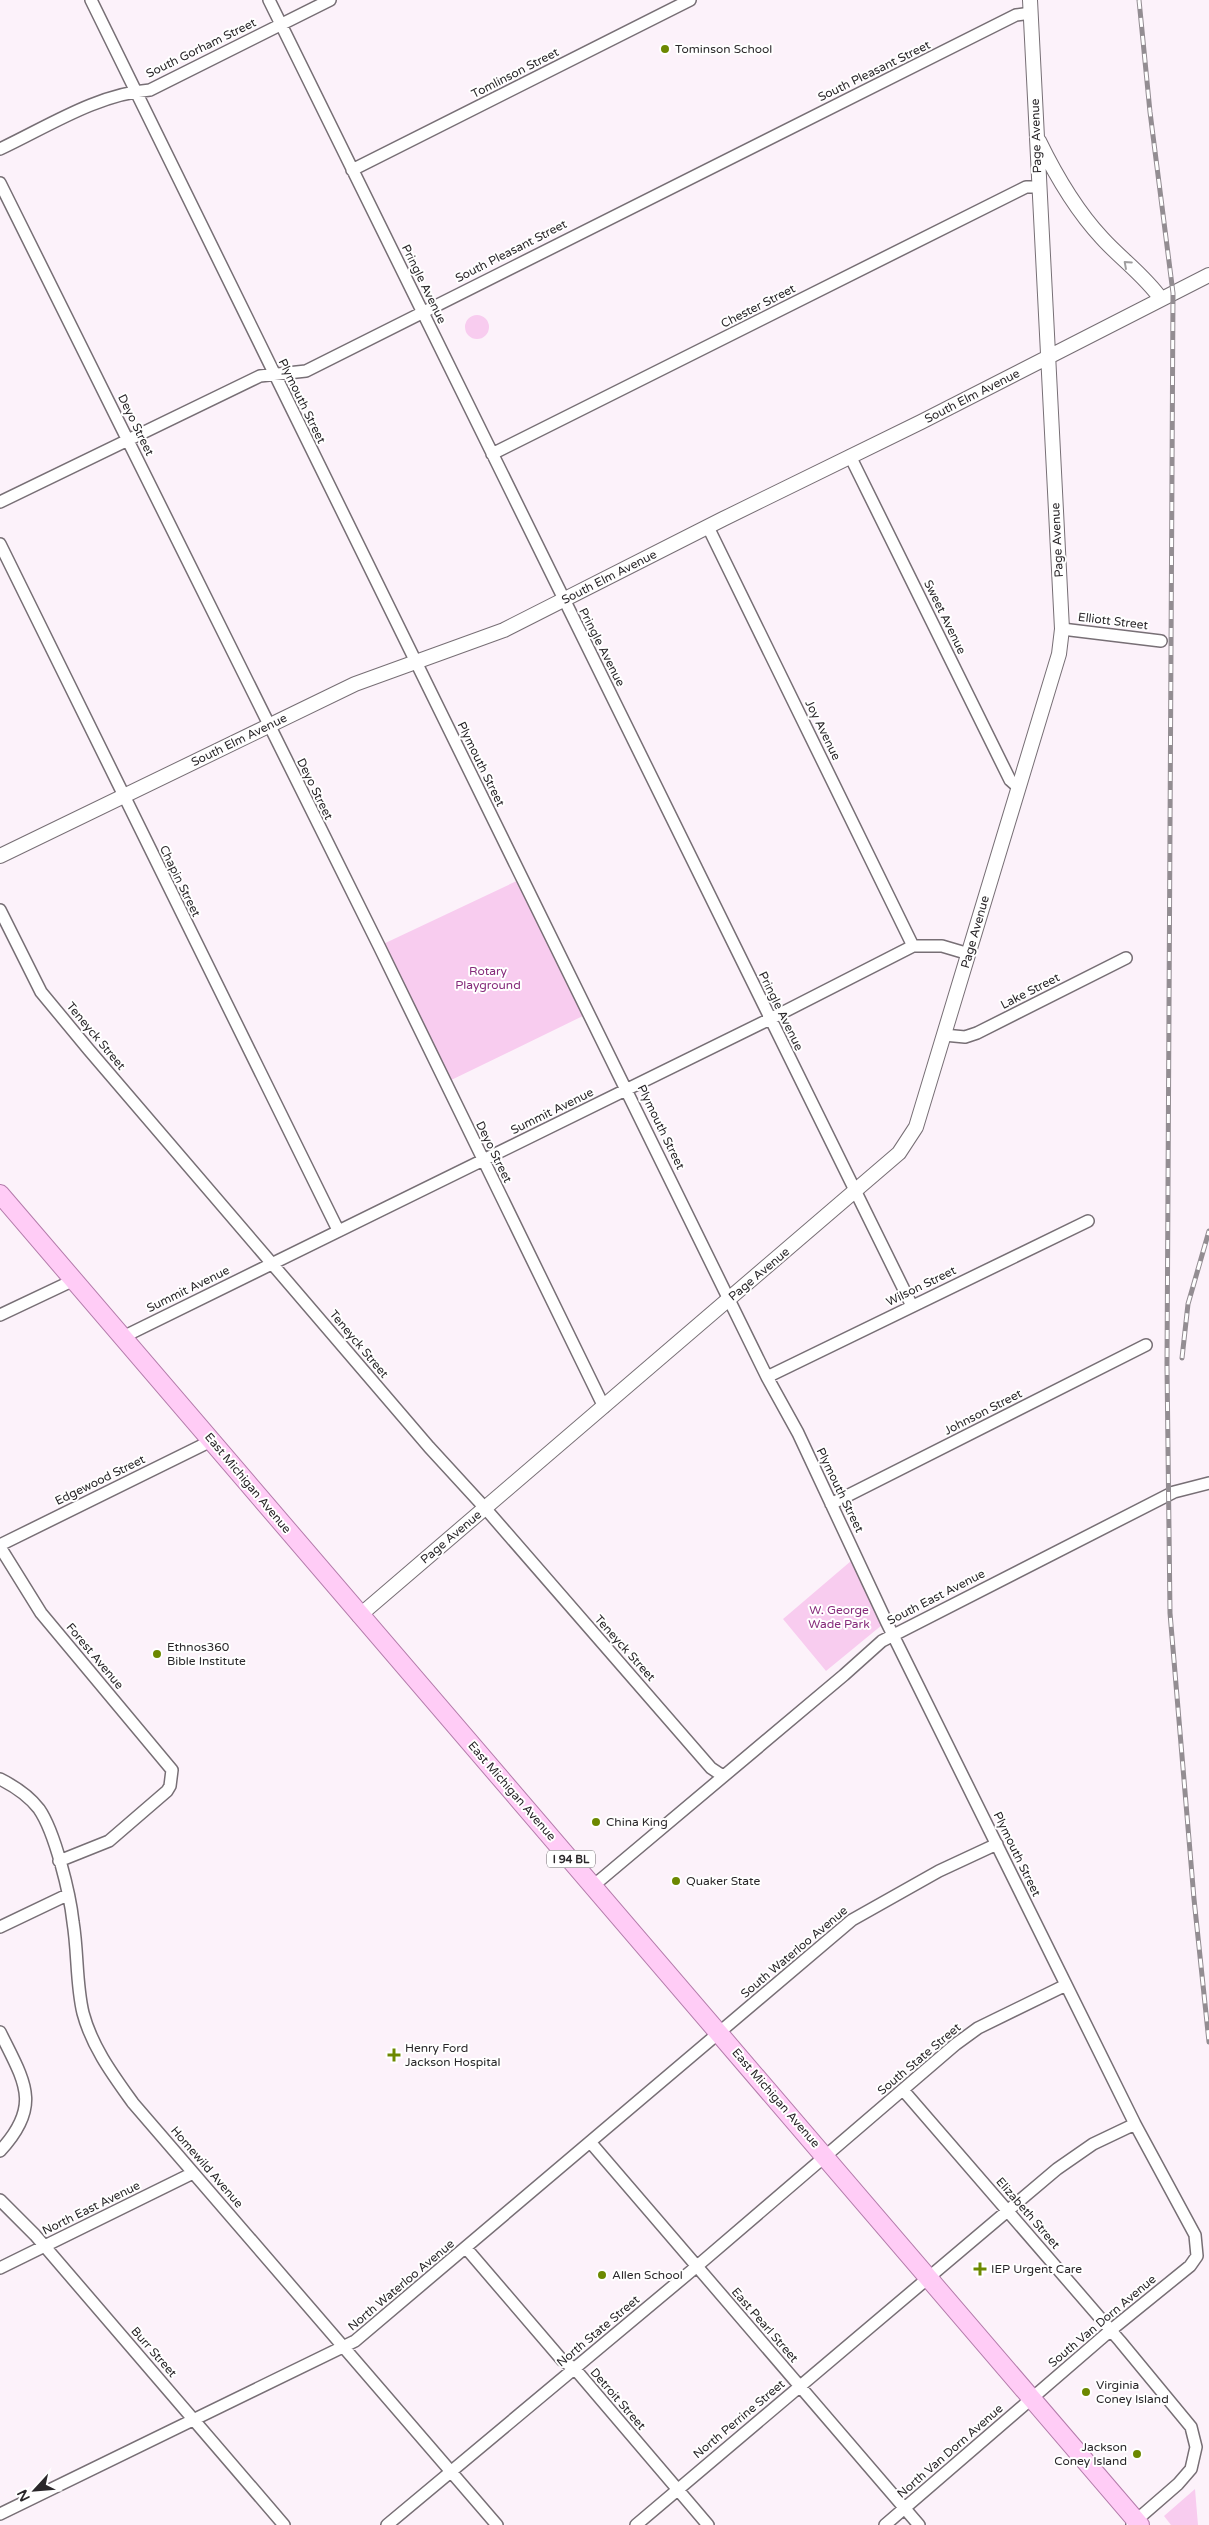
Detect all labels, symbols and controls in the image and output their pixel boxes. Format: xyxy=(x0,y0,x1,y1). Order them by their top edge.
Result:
street label: South Gorham Street xyxy=(144,15,259,81)
street label: South Pleasant Street xyxy=(816,38,933,104)
place label: Tominson School xyxy=(675,42,772,56)
marker: Tominson School xyxy=(659,43,671,55)
street label: Tomlinson Street xyxy=(469,45,561,101)
street label: Page Avenue xyxy=(1028,98,1044,174)
street label: South Pleasant Street xyxy=(453,217,569,285)
street label: Pringle Avenue xyxy=(399,242,449,326)
one-way arrow xyxy=(1124,261,1133,270)
street label: Chester Street xyxy=(719,281,798,331)
street label: Plymouth Street xyxy=(275,356,329,446)
street label: South Elm Avenue xyxy=(922,366,1022,426)
street label: Deyo Street xyxy=(115,392,157,458)
street label: Page Avenue xyxy=(1048,502,1066,578)
street label: South Elm Avenue xyxy=(559,547,659,607)
street label: Sweet Avenue xyxy=(921,578,969,657)
street label: Pringle Avenue xyxy=(576,605,628,689)
street label: Elliott Street xyxy=(1077,610,1149,632)
street label: Joy Avenue xyxy=(802,698,844,763)
street label: South Elm Avenue xyxy=(189,711,289,769)
street label: Plymouth Street xyxy=(454,719,508,809)
street label: Deyo Street xyxy=(294,756,336,822)
street label: Chapin Street xyxy=(157,843,203,919)
street label: Page Avenue xyxy=(958,894,992,970)
park label: Rotary Playground xyxy=(455,964,521,992)
street label: Pringle Avenue xyxy=(756,969,806,1053)
street label: Lake Street xyxy=(998,970,1062,1012)
street label: Teneyck Street xyxy=(64,999,129,1073)
street label: Plymouth Street xyxy=(634,1082,688,1172)
street label: Summit Avenue xyxy=(508,1085,596,1137)
street label: Deyo Street xyxy=(473,1119,515,1185)
street label: Page Avenue xyxy=(726,1244,792,1303)
street label: Summit Avenue xyxy=(144,1263,232,1315)
street label: Wilson Street xyxy=(884,1263,958,1309)
street label: Teneyck Street xyxy=(327,1307,392,1381)
street label: Johnson Street xyxy=(942,1386,1025,1438)
street label: East Michigan Avenue xyxy=(202,1430,294,1536)
street label: Plymouth Street xyxy=(813,1445,867,1535)
street label: Edgewood Street xyxy=(53,1452,148,1508)
street label: Page Avenue xyxy=(418,1507,484,1566)
street label: South East Avenue xyxy=(885,1566,987,1628)
park label: W. George Wade Park xyxy=(808,1603,870,1631)
street label: Teneyck Street xyxy=(592,1612,659,1684)
street label: Forest Avenue xyxy=(63,1620,127,1692)
place label: Ethnos360 Bible Institute xyxy=(167,1640,246,1668)
marker: Ethnos360 Bible Institute xyxy=(151,1648,163,1660)
street label: East Michigan Avenue xyxy=(465,1739,559,1844)
street label: Plymouth Street xyxy=(990,1809,1044,1899)
place label: China King xyxy=(606,1815,668,1829)
marker: China King xyxy=(590,1816,602,1828)
road number: I 94 BL xyxy=(547,1850,595,1868)
place label: Quaker State xyxy=(686,1874,760,1888)
marker: Quaker State xyxy=(670,1875,682,1887)
street label: South Waterloo Avenue xyxy=(738,1903,850,2001)
street label: South State Street xyxy=(875,2020,964,2098)
place label: Henry Ford Jackson Hospital xyxy=(405,2041,501,2069)
street label: East Michigan Avenue xyxy=(729,2046,823,2151)
marker: Henry Ford Jackson Hospital xyxy=(387,2048,401,2062)
street label: Homewild Avenue xyxy=(168,2124,246,2211)
street label: Elizabeth Street xyxy=(993,2174,1063,2252)
street label: North East Avenue xyxy=(40,2178,142,2238)
street label: North Waterloo Avenue xyxy=(345,2236,457,2333)
marker: IEP Urgent Care xyxy=(973,2262,987,2276)
place label: IEP Urgent Care xyxy=(991,2262,1082,2276)
place label: Allen School xyxy=(612,2268,683,2282)
marker: Allen School xyxy=(596,2269,608,2281)
street label: South Van Dorn Avenue xyxy=(1045,2272,1159,2370)
street label: East Pearl Street xyxy=(729,2285,801,2365)
street label: North State Street xyxy=(554,2292,642,2370)
street label: Burr Street xyxy=(128,2324,180,2380)
street label: Detroit Street xyxy=(587,2365,649,2433)
street label: North Perrine Street xyxy=(691,2376,788,2461)
place label: Virginia Coney Island xyxy=(1096,2378,1169,2406)
marker: Virginia Coney Island xyxy=(1080,2386,1092,2398)
street label: North Van Dorn Avenue xyxy=(894,2401,1006,2501)
place label: Jackson Coney Island xyxy=(1054,2440,1127,2468)
marker: Jackson Coney Island xyxy=(1131,2448,1143,2460)
north arrow xyxy=(10,2465,60,2515)
text: N xyxy=(14,2487,34,2504)

